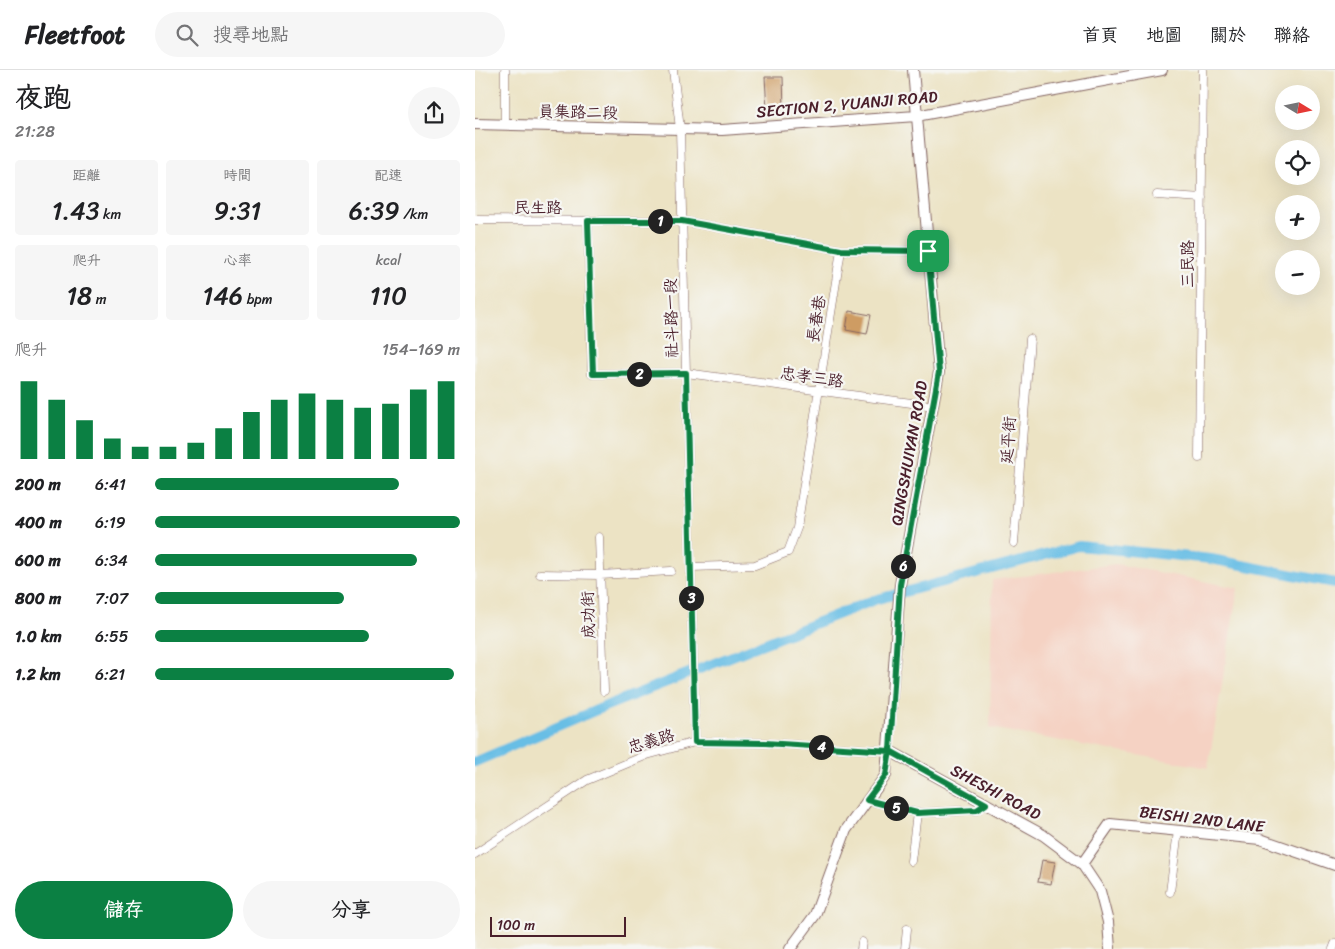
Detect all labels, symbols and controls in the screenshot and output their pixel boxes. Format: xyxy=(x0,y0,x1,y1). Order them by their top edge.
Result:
search box xyxy=(155,12,505,57)
text: Fleetfoot xyxy=(25,14,125,56)
text: 搜尋地點 xyxy=(213,18,289,51)
text: 首頁 xyxy=(1082,19,1118,51)
text: 地圖 xyxy=(1146,19,1182,51)
text: 關於 xyxy=(1210,19,1246,51)
text: 聯絡 xyxy=(1274,19,1310,51)
icon: search xyxy=(173,21,201,49)
text: 夜跑 xyxy=(15,73,71,122)
street label: SECTION 2, YUANJI ROAD xyxy=(755,82,939,126)
north arrow xyxy=(1275,85,1320,130)
map controls xyxy=(1275,85,1320,295)
button: share xyxy=(408,87,460,139)
street label: 員集路二段 xyxy=(538,97,618,127)
text: 21:28 xyxy=(15,117,55,146)
button: locate xyxy=(1275,140,1320,185)
text: 距離 xyxy=(73,163,101,188)
text: 時間 xyxy=(224,163,252,188)
text: 配速 xyxy=(375,163,403,188)
text: 1.43 xyxy=(52,188,99,233)
text: 9:31 xyxy=(214,188,261,233)
text: 6:39 xyxy=(349,188,400,233)
street label: 民生路 xyxy=(514,193,562,222)
button: + xyxy=(1275,195,1320,240)
text: km xyxy=(99,202,121,227)
text: /km xyxy=(400,202,428,227)
pin: 1 xyxy=(647,208,673,234)
text: 1 xyxy=(657,209,664,234)
pin xyxy=(907,230,949,272)
icon: arrive xyxy=(914,237,942,265)
street label: 三民路 xyxy=(1173,240,1202,288)
text: 爬升 xyxy=(73,248,101,273)
text: 心率 xyxy=(224,248,252,273)
text: kcal xyxy=(376,248,401,273)
button: − xyxy=(1275,250,1320,295)
text: 18 xyxy=(66,273,92,318)
text: 146 xyxy=(202,273,243,318)
text: 110 xyxy=(370,273,407,318)
street label: 社斗路一段 xyxy=(656,278,686,358)
text: m xyxy=(92,287,107,312)
text: bpm xyxy=(243,287,273,312)
street label: 長春巷 xyxy=(798,293,834,345)
text: 爬升 xyxy=(15,335,47,364)
text: 154–169 m xyxy=(382,335,460,364)
street label: 忠孝三路 xyxy=(778,358,846,396)
pin: 2 xyxy=(627,362,651,386)
text: 2 xyxy=(635,362,644,387)
street label: QINGSHUIYAN ROAD xyxy=(882,378,936,528)
street label: 延平街 xyxy=(992,415,1024,465)
text: 200 m xyxy=(15,470,61,499)
text: 6:41 xyxy=(95,470,126,499)
text: 400 m xyxy=(15,508,62,537)
text: 6:19 xyxy=(95,508,126,537)
text: 600 m xyxy=(15,546,61,575)
text: 6:34 xyxy=(95,546,128,575)
pin: 6 xyxy=(891,554,915,578)
text: 6 xyxy=(900,554,907,579)
text: 800 m xyxy=(15,584,61,613)
text: 7:07 xyxy=(95,584,128,613)
pin: 3 xyxy=(679,586,703,610)
text: 3 xyxy=(688,586,695,611)
street label: 成功街 xyxy=(573,591,603,639)
text: 1.0 km xyxy=(15,622,62,651)
text: 6:55 xyxy=(95,622,128,651)
text: 1.2 km xyxy=(15,660,61,689)
text: 6:21 xyxy=(95,660,125,689)
street label: 忠義路 xyxy=(624,720,678,762)
pin: 4 xyxy=(809,734,833,760)
text: 4 xyxy=(817,735,826,760)
street label: SHESHI ROAD xyxy=(945,756,1047,828)
pin: 5 xyxy=(883,796,909,820)
text: 5 xyxy=(892,796,901,821)
street label: BEISHI 2ND LANE xyxy=(1138,797,1267,841)
button: 儲存 xyxy=(15,881,233,939)
button: 分享 xyxy=(243,881,460,939)
text: 100 m xyxy=(497,913,535,938)
scale bar xyxy=(490,914,626,937)

